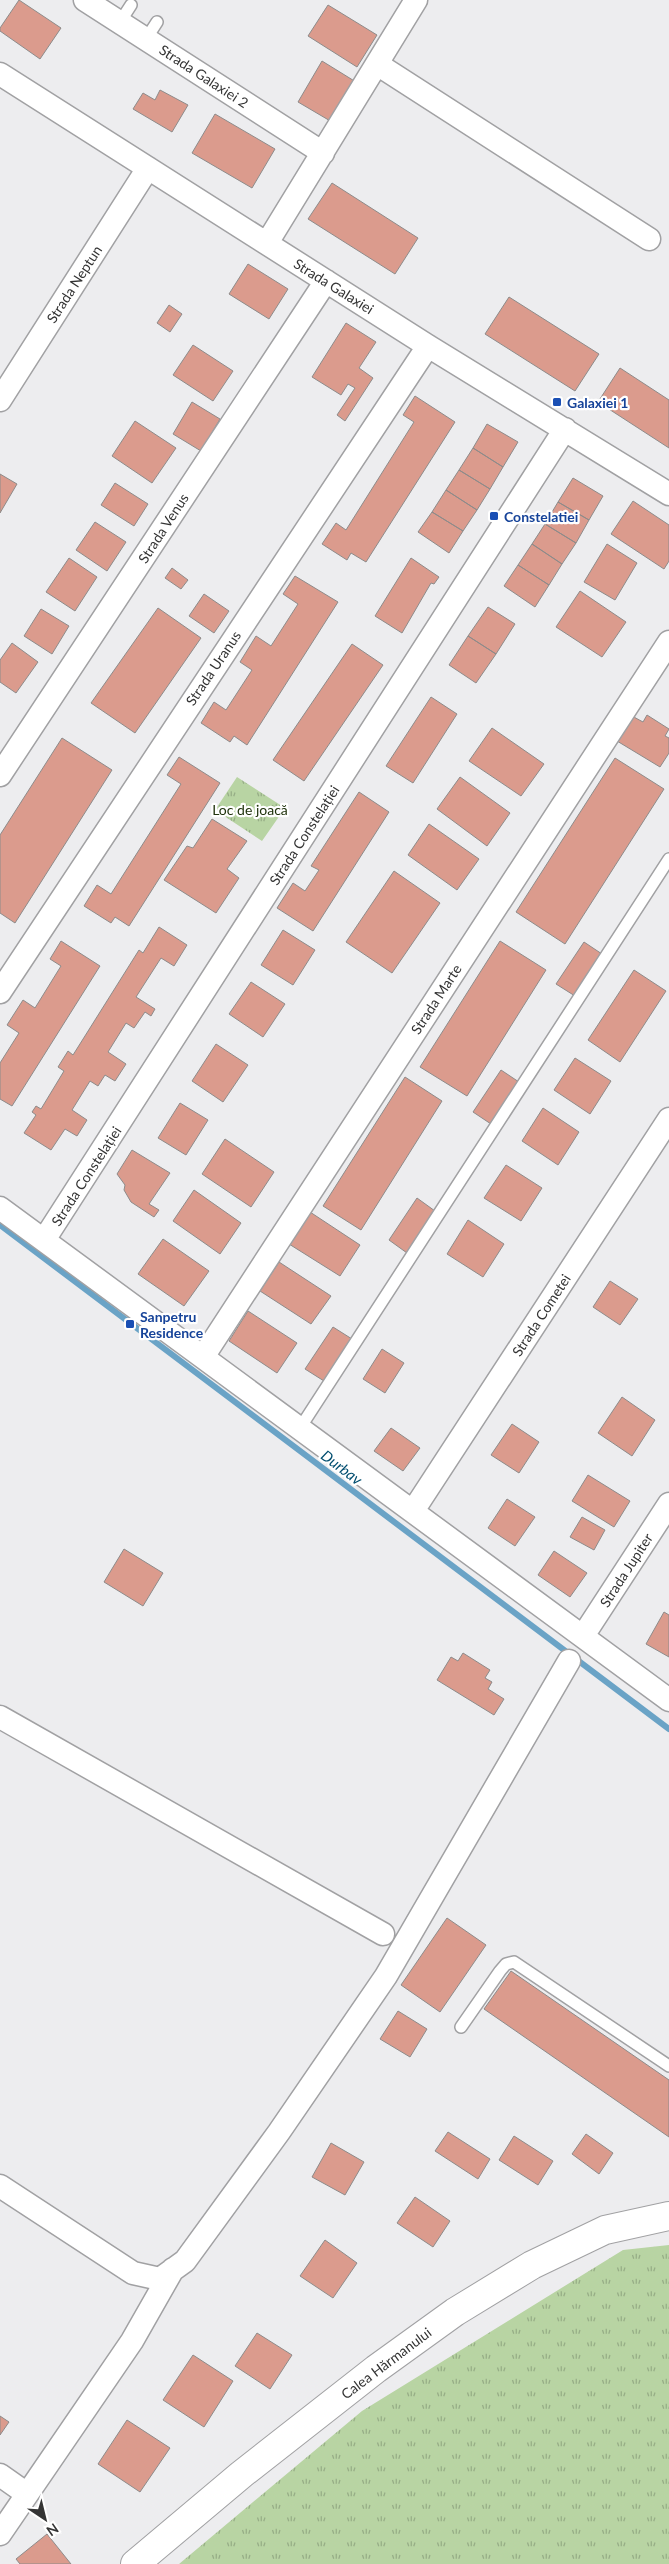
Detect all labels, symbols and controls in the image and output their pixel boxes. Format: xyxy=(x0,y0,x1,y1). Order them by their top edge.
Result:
street label: Strada Galaxiei 2 xyxy=(156,41,252,111)
street label: Strada Neptun xyxy=(43,242,105,326)
street label: Strada Galaxiei xyxy=(291,255,377,317)
place label: Galaxiei 1 xyxy=(567,394,628,411)
marker: Galaxiei 1 xyxy=(551,396,563,408)
street label: Strada Venus xyxy=(134,490,192,566)
place label: Constelatiei xyxy=(504,508,578,525)
marker: Constelatiei xyxy=(488,510,500,522)
street label: Strada Uranus xyxy=(182,627,244,709)
street label: Strada Constelației xyxy=(265,782,343,888)
park label: Loc de joacă xyxy=(212,801,288,818)
street label: Strada Marte xyxy=(407,961,465,1037)
street label: Strada Constelației xyxy=(47,1123,125,1229)
street label: Strada Cometei xyxy=(508,1271,574,1359)
place label: Sanpetru Residence xyxy=(140,1308,204,1341)
marker: Sanpetru Residence xyxy=(124,1318,136,1330)
water label: Durbav xyxy=(318,1446,367,1489)
street label: Strada Jupiter xyxy=(596,1530,656,1610)
street label: Calea Hărmanului xyxy=(338,2324,434,2402)
north arrow xyxy=(20,2494,70,2544)
text: N xyxy=(43,2520,62,2540)

